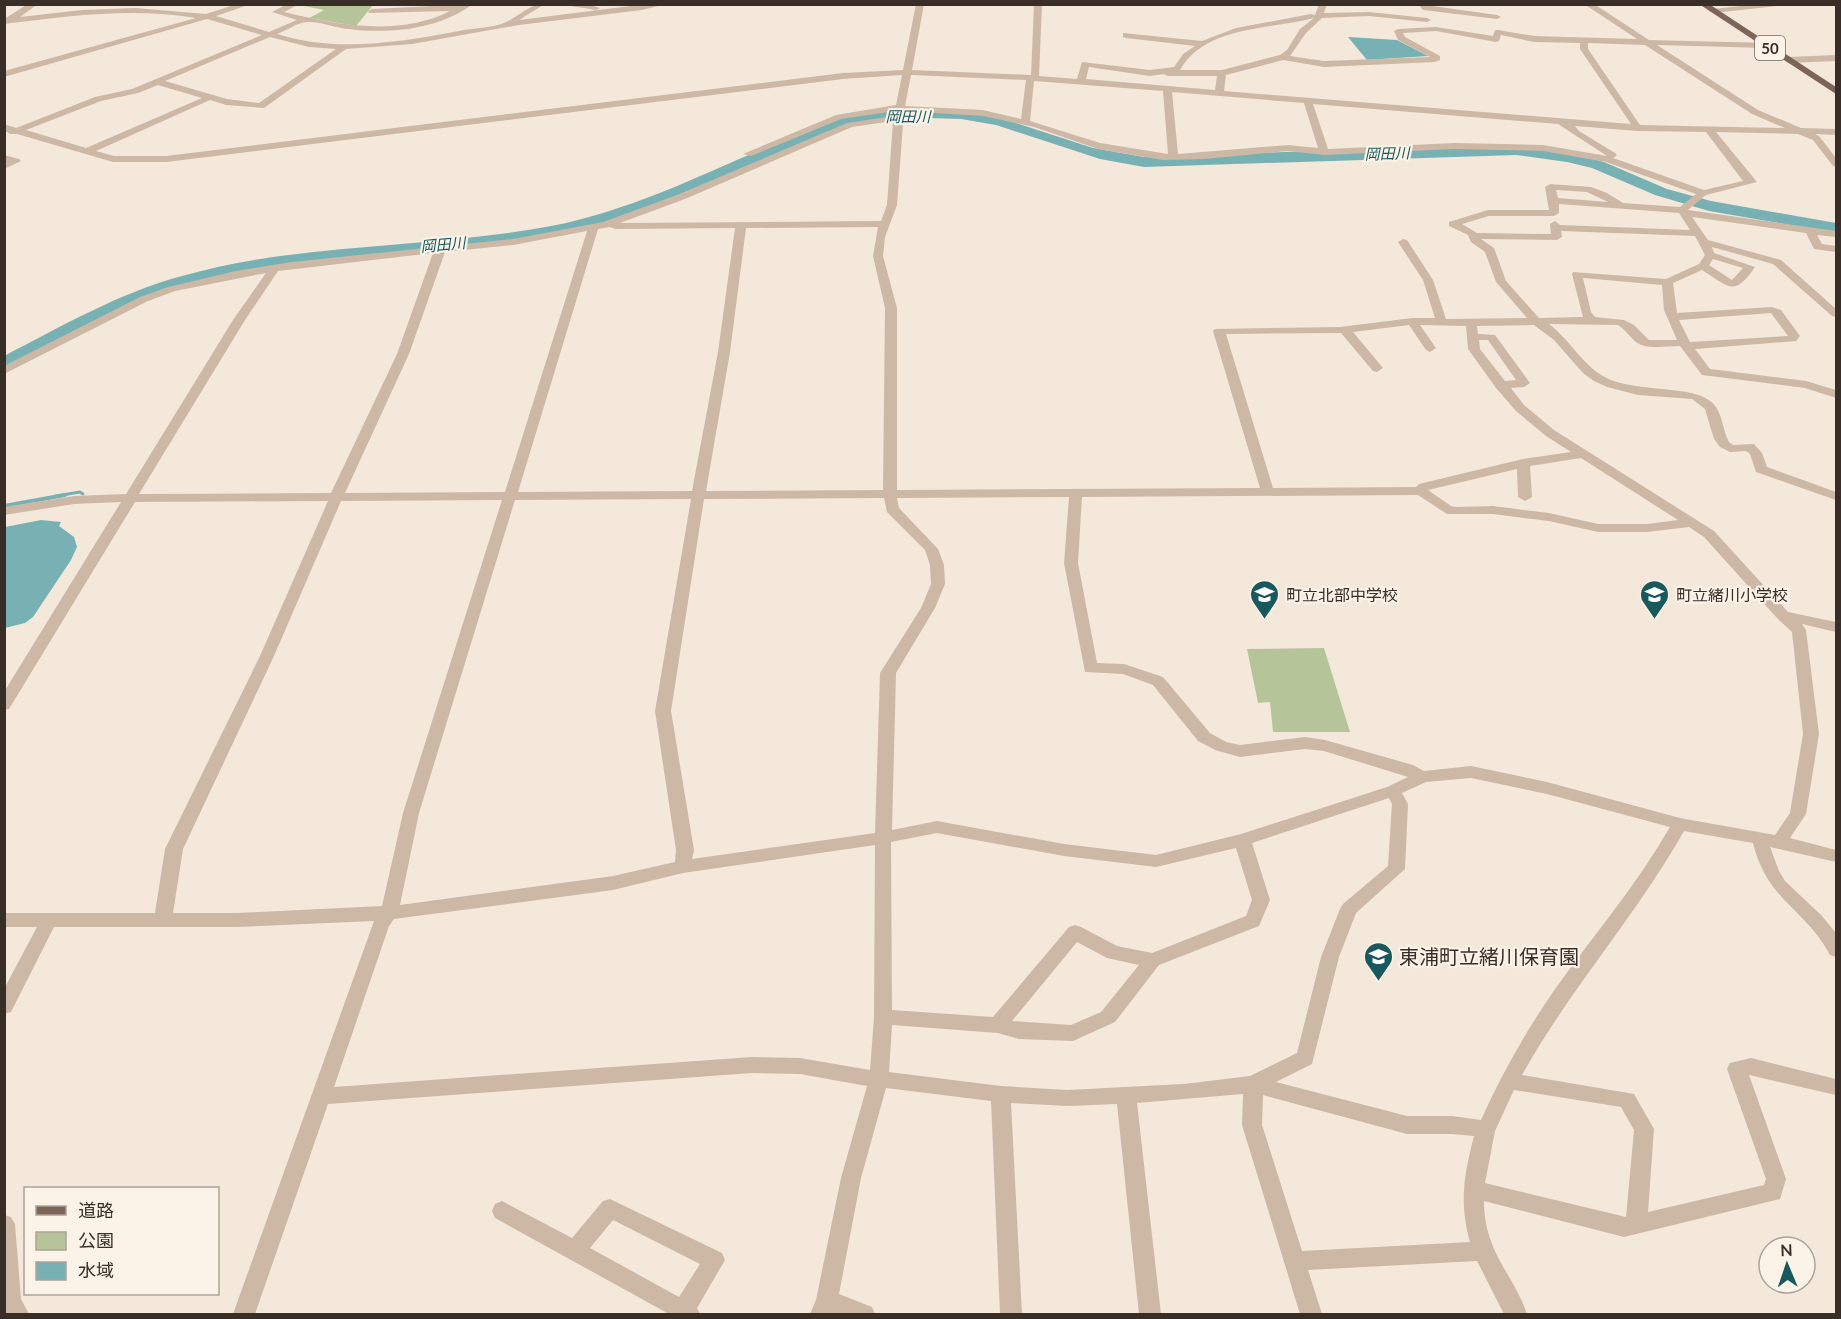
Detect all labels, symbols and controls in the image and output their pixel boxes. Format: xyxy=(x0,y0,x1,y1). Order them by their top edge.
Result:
road number: 50 xyxy=(1755,36,1785,60)
water label: 岡田川 xyxy=(885,107,932,125)
water label: 岡田川 xyxy=(1364,143,1412,163)
water label: 岡田川 xyxy=(420,233,468,255)
school or university icon: 町立北部中学校 xyxy=(1249,578,1281,620)
school or university icon: 町立緒川小学校 xyxy=(1639,578,1671,620)
place label: 町立北部中学校 xyxy=(1286,585,1398,604)
place label: 町立緒川小学校 xyxy=(1676,585,1788,604)
school or university icon: 東浦町立緒川保育園 xyxy=(1362,940,1394,982)
place label: 東浦町立緒川保育園 xyxy=(1399,944,1579,968)
legend xyxy=(24,1187,219,1295)
text: 道路 xyxy=(78,1199,114,1221)
text: 公園 xyxy=(78,1229,114,1251)
north arrow xyxy=(1757,1235,1817,1295)
text: N xyxy=(1780,1240,1793,1259)
text: 水域 xyxy=(78,1259,114,1281)

